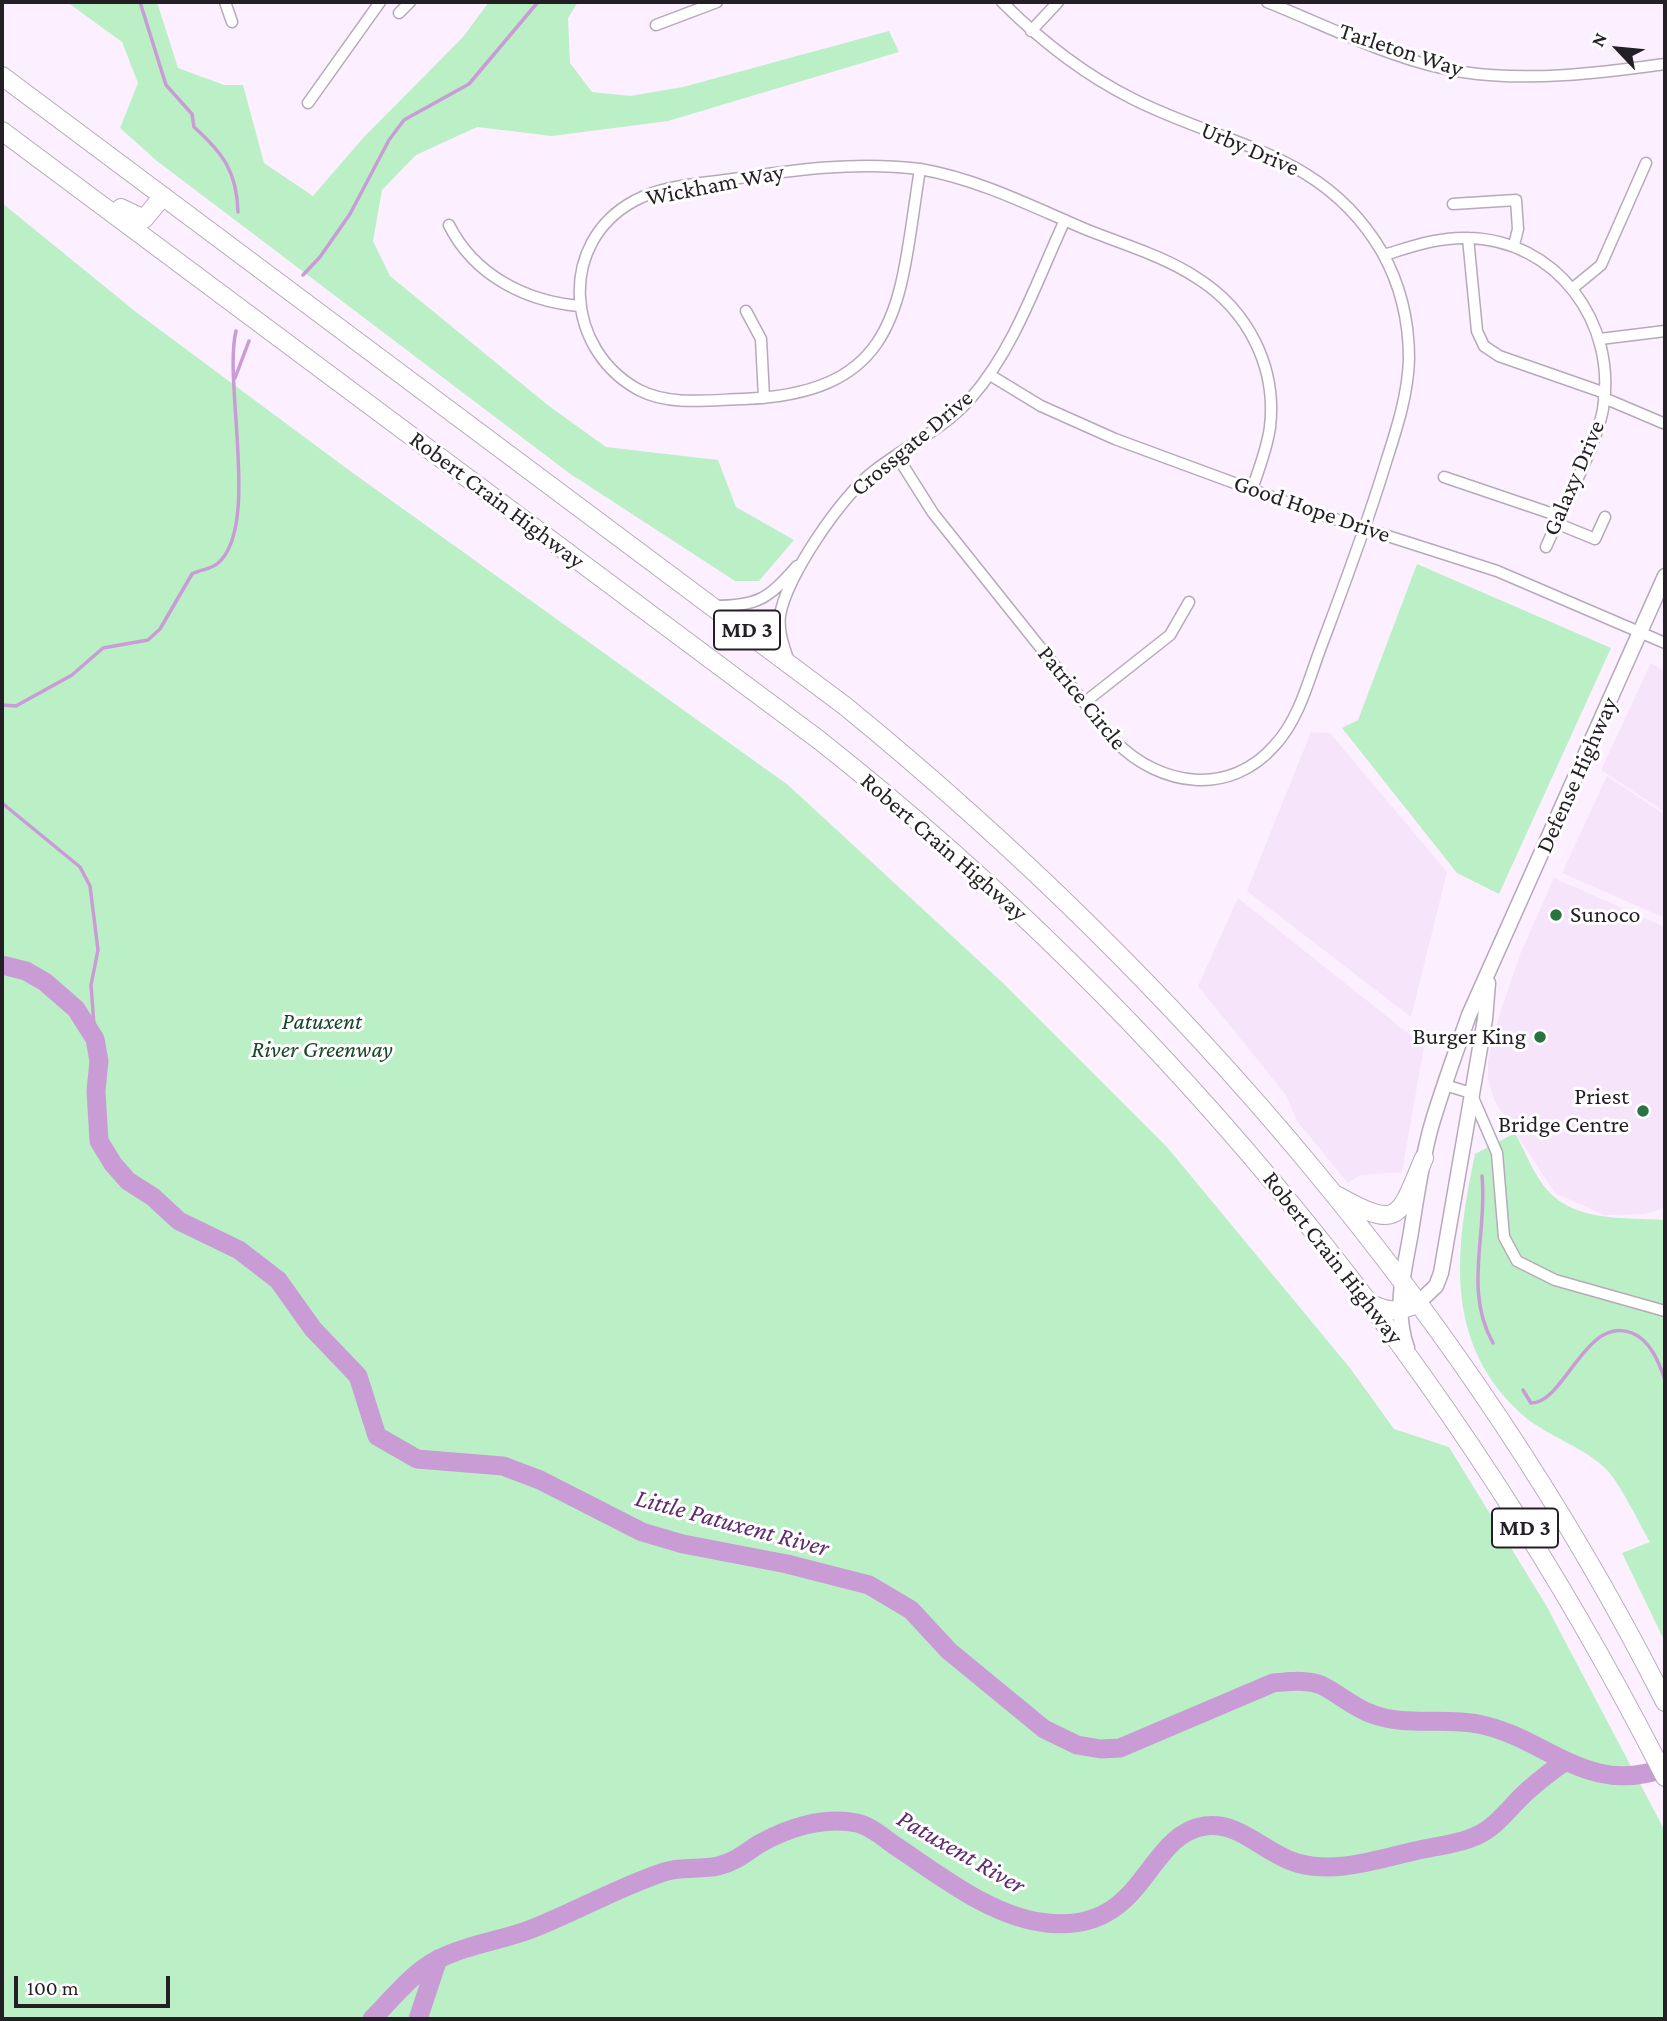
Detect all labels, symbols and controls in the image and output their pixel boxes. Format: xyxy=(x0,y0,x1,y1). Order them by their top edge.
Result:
north arrow xyxy=(1583,14,1653,84)
street label: Tarleton Way xyxy=(1335,16,1467,84)
text: N xyxy=(1586,29,1611,50)
street label: Urby Drive xyxy=(1197,115,1303,183)
street label: Wickham Way xyxy=(644,158,786,212)
street label: Crossgate Drive xyxy=(845,384,979,502)
street label: Galaxy Drive xyxy=(1537,416,1611,540)
street label: Robert Crain Highway xyxy=(404,425,590,575)
street label: Good Hope Drive xyxy=(1230,469,1394,549)
road number: MD 3 xyxy=(714,610,780,650)
street label: Patrice Circle xyxy=(1031,640,1133,756)
street label: Defense Highway xyxy=(1530,693,1624,857)
street label: Robert Crain Highway xyxy=(855,767,1033,927)
place label: Sunoco xyxy=(1570,901,1640,929)
marker: Sunoco xyxy=(1548,907,1564,923)
park label: Patuxent River Greenway xyxy=(251,1008,393,1064)
place label: Burger King xyxy=(1412,1023,1526,1051)
marker: Burger King xyxy=(1532,1029,1548,1045)
place label: Priest Bridge Centre xyxy=(1498,1083,1629,1139)
marker: Priest Bridge Centre xyxy=(1635,1103,1651,1119)
street label: Robert Crain Highway xyxy=(1256,1166,1410,1350)
water label: Little Patuxent River xyxy=(632,1482,832,1564)
road number: MD 3 xyxy=(1492,1508,1558,1548)
water label: Patuxent River xyxy=(891,1803,1031,1901)
scale bar xyxy=(18,1962,173,2006)
text: 100 m xyxy=(27,1976,79,2000)

